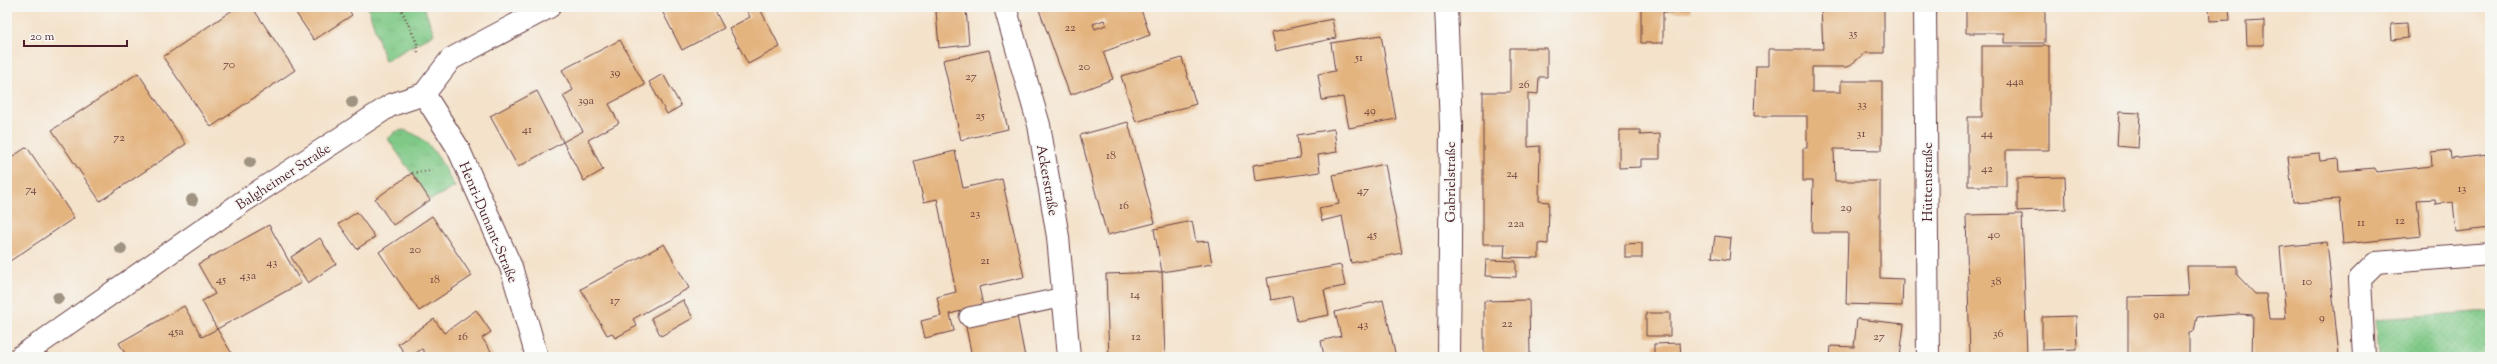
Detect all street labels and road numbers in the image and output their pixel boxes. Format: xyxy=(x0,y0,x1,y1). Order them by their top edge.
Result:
street label: Balgheimer Straße xyxy=(233,140,335,216)
street label: Gabrielstraße xyxy=(1442,142,1462,222)
street label: Hüttenstraße xyxy=(1919,142,1939,222)
street label: Ackerstraße xyxy=(1030,143,1062,218)
street label: Henri-Dunant-Straße xyxy=(453,159,522,287)

